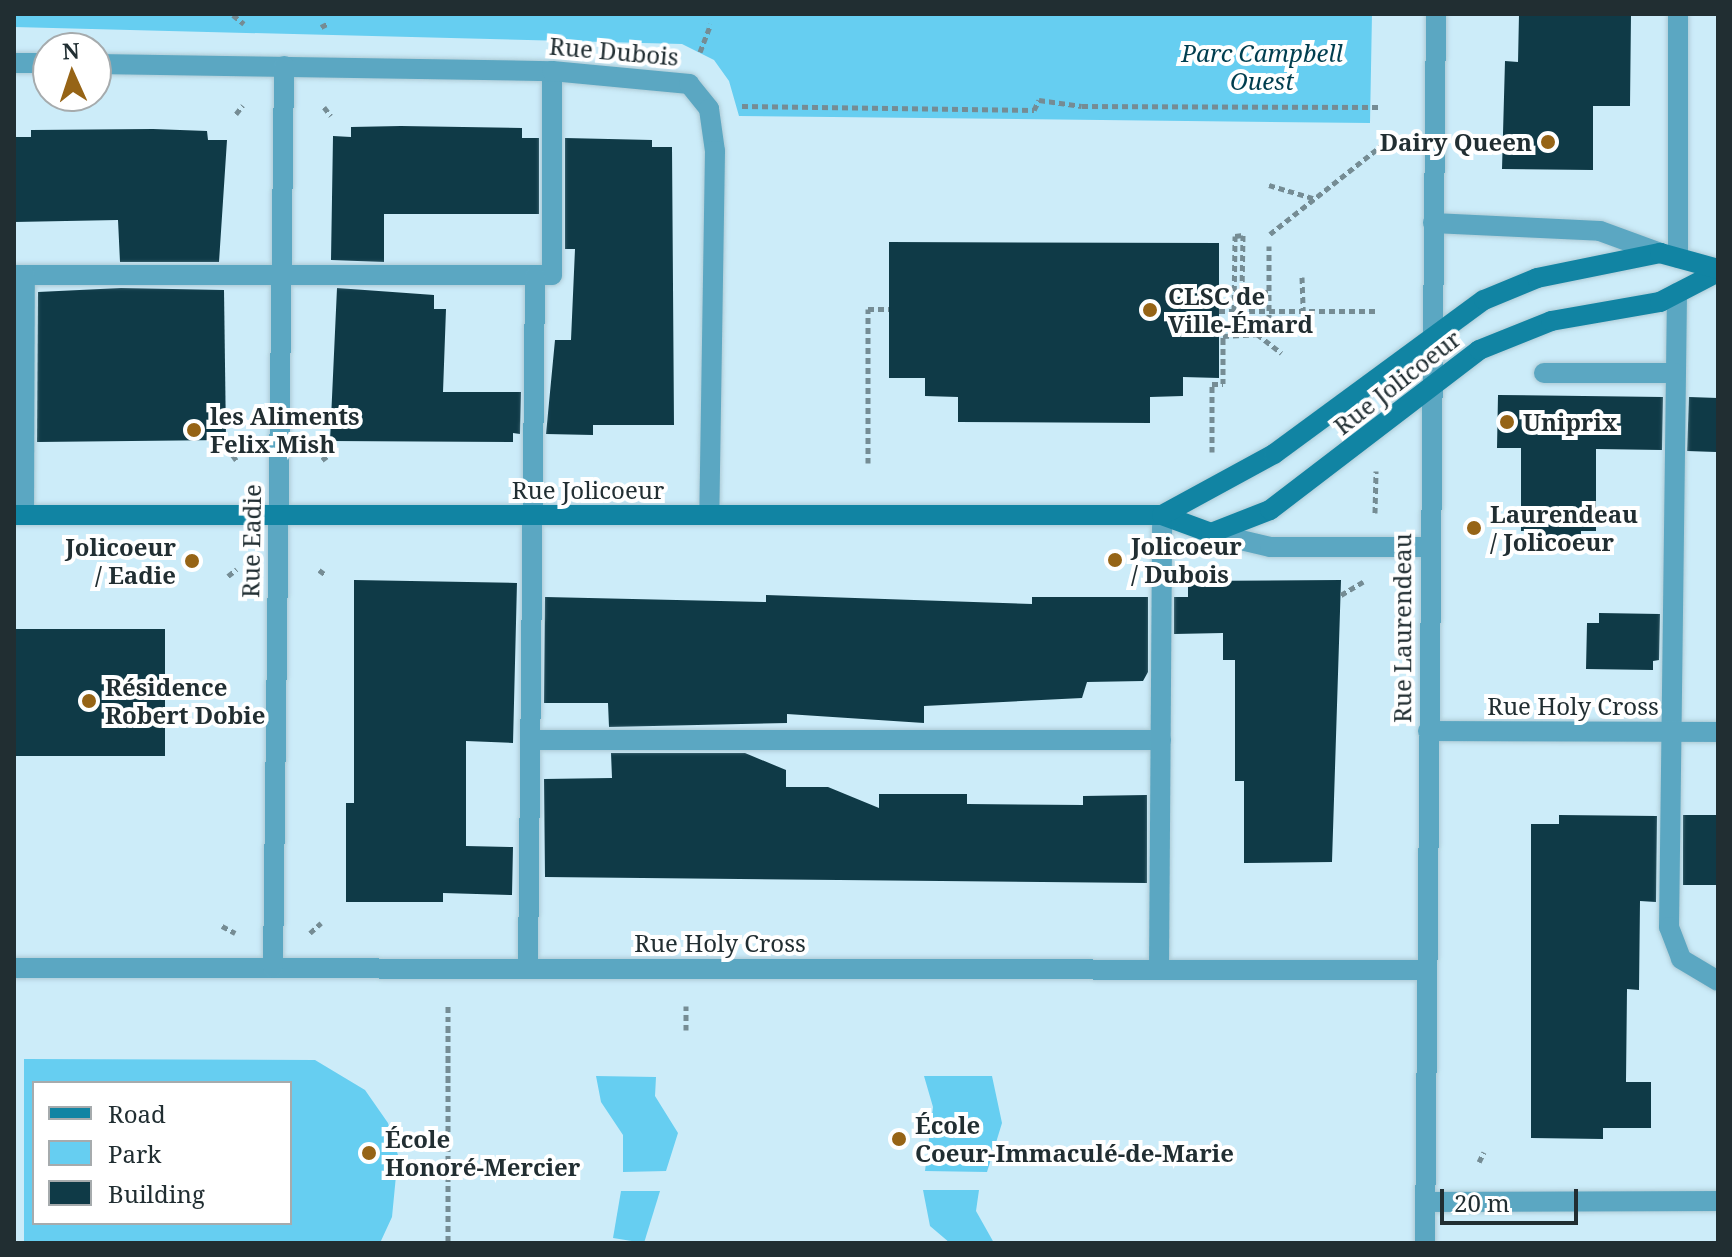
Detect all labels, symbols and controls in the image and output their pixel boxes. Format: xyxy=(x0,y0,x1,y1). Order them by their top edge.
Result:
street label: Rue Dubois xyxy=(548,31,680,71)
north arrow xyxy=(32,32,112,112)
text: N xyxy=(61,35,80,65)
park label: Parc Campbell Ouest xyxy=(1181,39,1343,95)
place label: Dairy Queen xyxy=(1380,128,1532,156)
marker: Dairy Queen xyxy=(1539,133,1557,151)
place label: CLSC de Ville-Émard xyxy=(1168,282,1313,338)
marker: CLSC de Ville-Émard xyxy=(1139,299,1161,321)
street label: Rue Jolicoeur xyxy=(1328,324,1466,440)
place label: les Aliments Felix Mish xyxy=(210,402,360,458)
place label: Uniprix xyxy=(1523,408,1617,436)
marker: Uniprix xyxy=(1498,413,1516,431)
marker: les Aliments Felix Mish xyxy=(185,421,203,439)
street label: Rue Jolicoeur xyxy=(512,476,664,504)
street label: Rue Eadie xyxy=(236,484,266,598)
place label: Laurendeau / Jolicoeur xyxy=(1490,500,1638,556)
marker: Laurendeau / Jolicoeur xyxy=(1465,519,1483,537)
place label: Jolicoeur / Dubois xyxy=(1131,532,1242,588)
place label: Jolicoeur / Eadie xyxy=(65,533,176,589)
street label: Rue Laurendeau xyxy=(1388,533,1416,723)
marker: Jolicoeur / Dubois xyxy=(1106,551,1124,569)
marker: Jolicoeur / Eadie xyxy=(183,552,201,570)
place label: Résidence Robert Dobie xyxy=(105,673,266,729)
marker: Résidence Robert Dobie xyxy=(80,692,98,710)
street label: Rue Holy Cross xyxy=(1487,692,1659,720)
street label: Rue Holy Cross xyxy=(634,929,806,957)
legend xyxy=(32,1081,292,1225)
text: Road xyxy=(108,1097,166,1130)
place label: École Coeur-Immaculé-de-Marie xyxy=(915,1111,1234,1167)
place label: École Honoré-Mercier xyxy=(385,1125,580,1181)
marker: École Coeur-Immaculé-de-Marie xyxy=(890,1130,908,1148)
text: Park xyxy=(108,1137,161,1170)
marker: École Honoré-Mercier xyxy=(360,1144,378,1162)
scale bar xyxy=(1444,1173,1582,1223)
text: Building xyxy=(108,1177,205,1210)
text: 20 m xyxy=(1454,1186,1510,1219)

